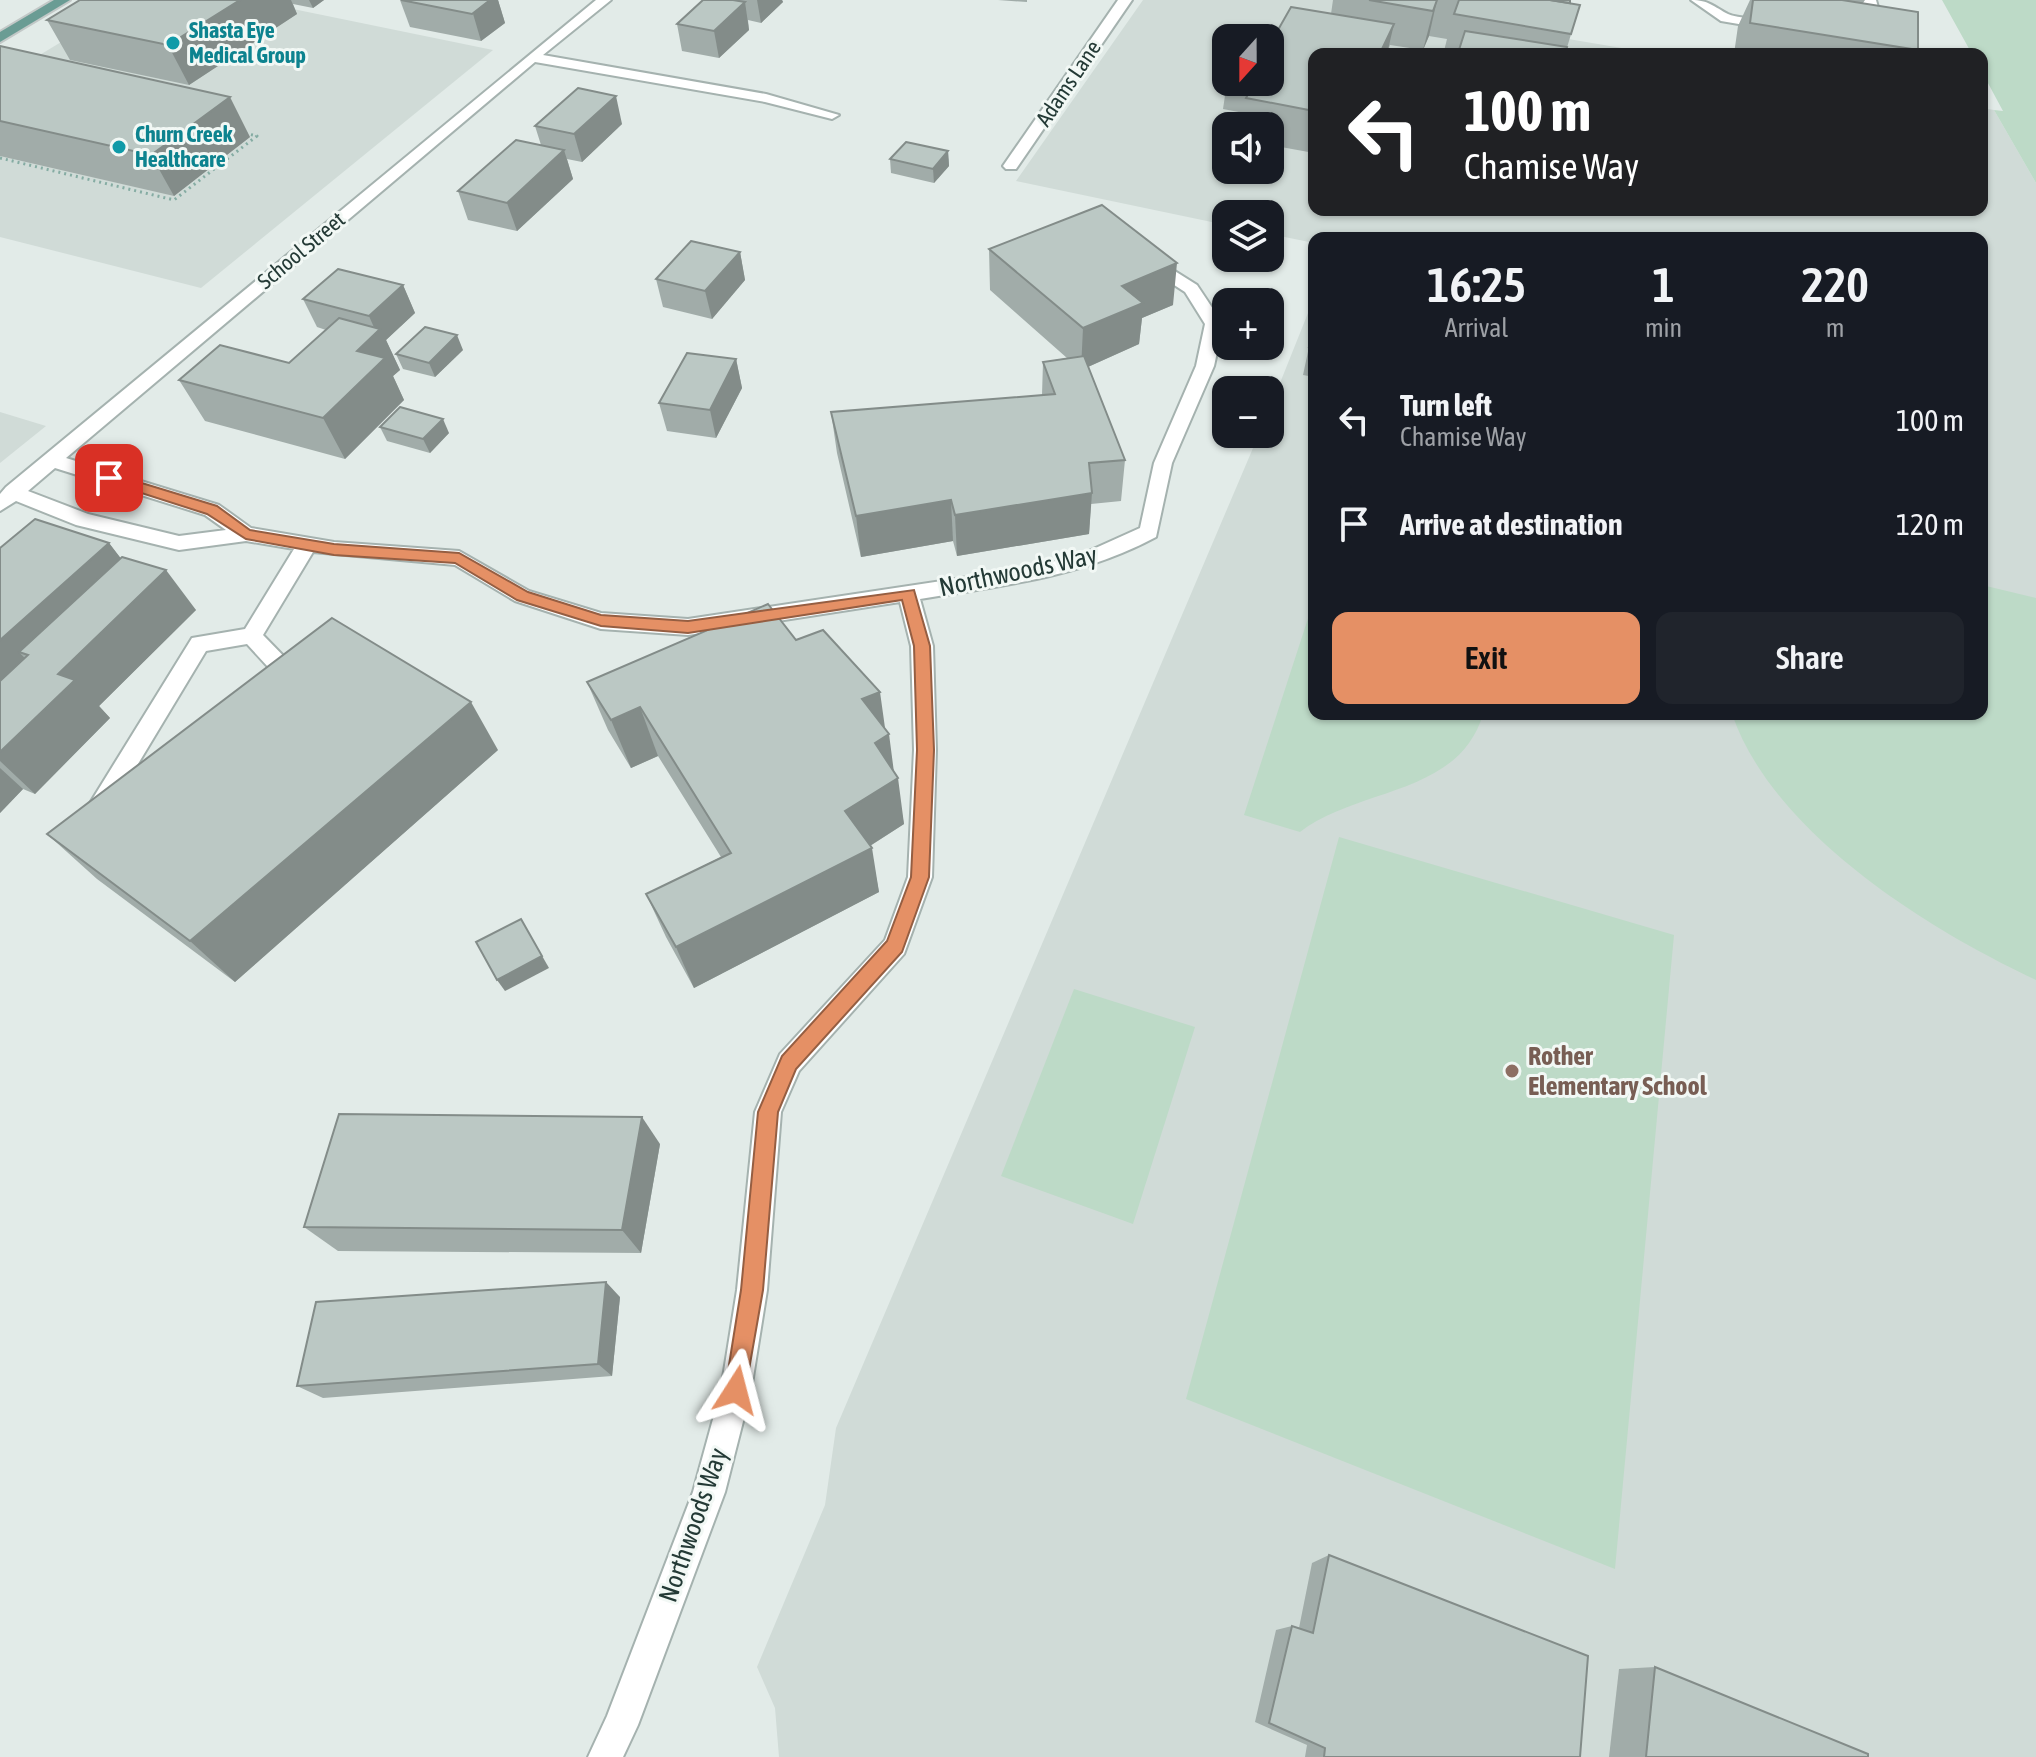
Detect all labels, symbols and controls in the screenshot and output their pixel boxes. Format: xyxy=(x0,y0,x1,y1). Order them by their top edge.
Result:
place label: Shasta Eye Medical Group xyxy=(189,17,306,68)
north arrow xyxy=(1212,24,1284,96)
map controls xyxy=(1212,24,1284,448)
marker: Shasta Eye Medical Group xyxy=(164,34,182,52)
street label: Adams Lane xyxy=(1030,35,1106,131)
text: 100 m xyxy=(1464,79,1591,143)
icon: left xyxy=(1332,80,1436,184)
button: sound xyxy=(1212,112,1284,184)
place label: Churn Creek Healthcare xyxy=(135,121,233,172)
marker: Churn Creek Healthcare xyxy=(110,138,128,156)
text: Chamise Way xyxy=(1464,145,1639,187)
button: layers xyxy=(1212,200,1284,272)
street label: School Street xyxy=(252,206,350,294)
text: 16:25 xyxy=(1427,257,1526,312)
text: 1 xyxy=(1652,257,1675,312)
text: 220 xyxy=(1801,257,1869,312)
button: + xyxy=(1212,288,1284,360)
text: Arrival xyxy=(1445,313,1508,343)
text: min xyxy=(1645,313,1682,343)
text: m xyxy=(1826,313,1844,343)
button: − xyxy=(1212,376,1284,448)
text: Turn left xyxy=(1400,388,1492,422)
icon: left xyxy=(1332,398,1376,442)
text: 100 m xyxy=(1896,403,1964,437)
text: Chamise Way xyxy=(1400,422,1527,452)
pin xyxy=(75,444,143,512)
icon: arrive xyxy=(87,456,131,500)
icon: arrive xyxy=(1332,502,1376,546)
text: Arrive at destination xyxy=(1400,507,1622,541)
text: 120 m xyxy=(1896,507,1964,541)
street label: Northwoods Way xyxy=(936,540,1100,602)
button: Exit xyxy=(1332,612,1640,704)
button: Share xyxy=(1656,612,1964,704)
place label: Rother Elementary School xyxy=(1528,1041,1708,1101)
marker: Rother Elementary School xyxy=(1503,1062,1521,1080)
position arrow xyxy=(694,1348,778,1432)
street label: Northwoods Way xyxy=(653,1444,733,1606)

